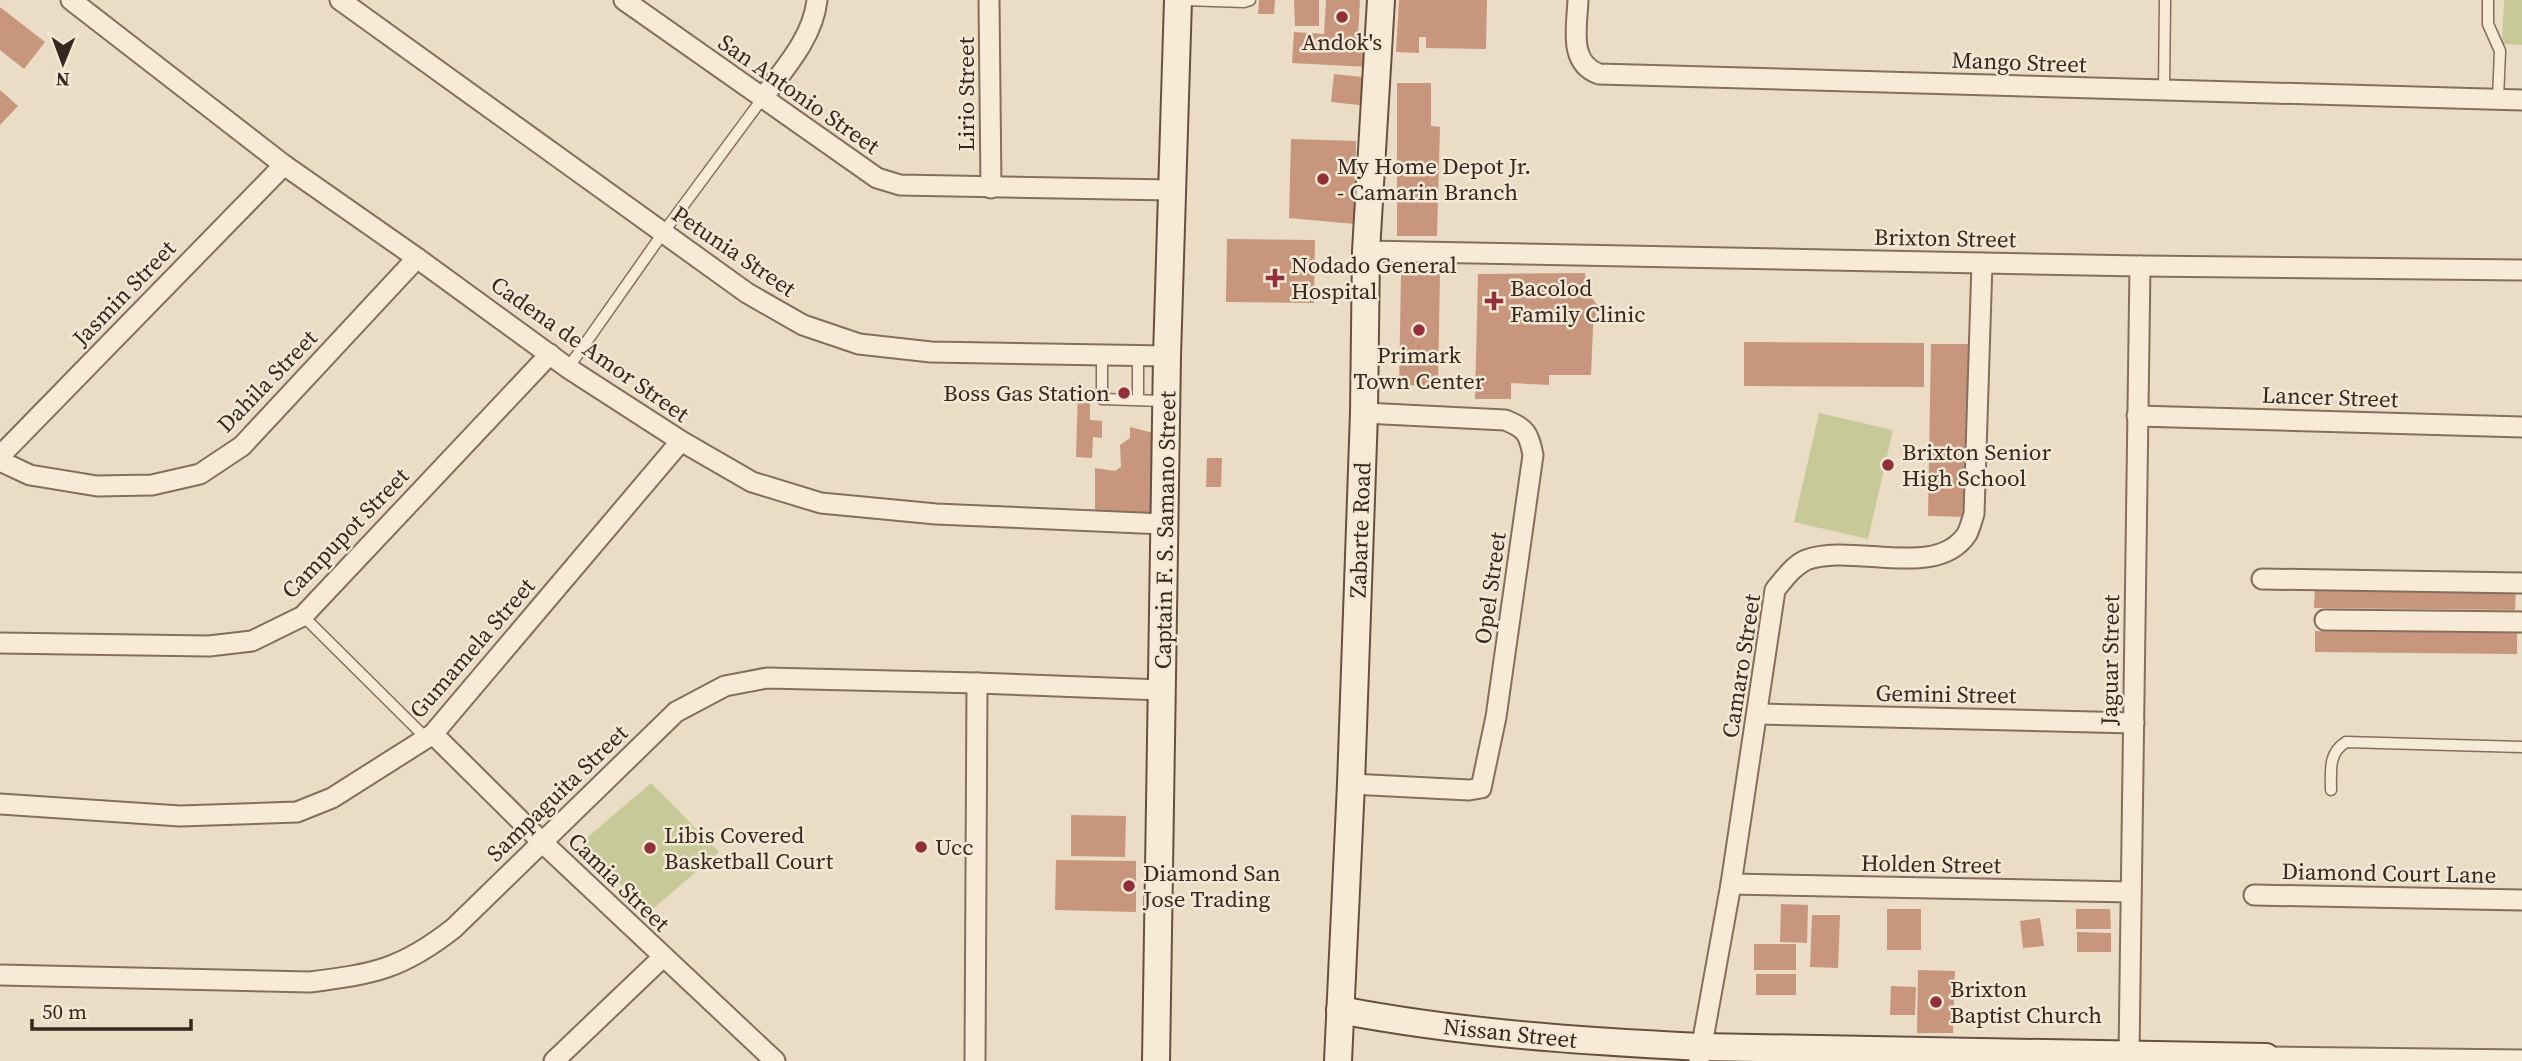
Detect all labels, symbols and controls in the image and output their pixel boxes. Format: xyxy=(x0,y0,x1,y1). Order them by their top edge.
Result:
marker: Andok's xyxy=(1334,9,1350,25)
street label: San Antonio Street xyxy=(712,26,886,162)
place label: Andok's xyxy=(1302,26,1382,58)
north arrow xyxy=(28,28,98,98)
street label: Lirio Street xyxy=(950,36,982,151)
street label: Mango Street xyxy=(1951,44,2088,80)
text: N xyxy=(55,67,70,93)
place label: My Home Depot Jr. - Camarin Branch xyxy=(1337,150,1531,208)
marker: My Home Depot Jr. - Camarin Branch xyxy=(1315,171,1331,187)
street label: Petunia Street xyxy=(666,198,803,305)
street label: Brixton Street xyxy=(1874,221,2017,255)
street label: Jasmin Street xyxy=(65,233,183,354)
place label: Nodado General Hospital xyxy=(1291,249,1457,307)
street label: Cadena de Amor Street xyxy=(484,268,696,430)
marker: Nodado General Hospital xyxy=(1265,268,1285,288)
place label: Bacolod Family Clinic xyxy=(1510,272,1646,330)
marker: Bacolod Family Clinic xyxy=(1484,291,1504,311)
street label: Dahila Street xyxy=(210,322,325,440)
marker: Primark Town Center xyxy=(1411,322,1427,338)
place label: Primark Town Center xyxy=(1354,339,1485,397)
place label: Boss Gas Station xyxy=(943,377,1110,409)
street label: Lancer Street xyxy=(2261,379,2399,415)
marker: Boss Gas Station xyxy=(1116,385,1132,401)
street label: Captain F. S. Samano Street xyxy=(1147,390,1183,669)
place label: Brixton Senior High School xyxy=(1902,436,2051,494)
marker: Brixton Senior High School xyxy=(1880,457,1896,473)
street label: Campupot Street xyxy=(274,460,416,606)
street label: Zabarte Road xyxy=(1342,461,1378,599)
street label: Opel Street xyxy=(1466,529,1514,646)
street label: Gumamela Street xyxy=(402,570,542,725)
street label: Camaro Street xyxy=(1714,591,1768,740)
street label: Jaguar Street xyxy=(2093,594,2127,727)
street label: Gemini Street xyxy=(1875,677,2017,711)
street label: Sampaguita Street xyxy=(479,717,635,869)
place label: Libis Covered Basketball Court xyxy=(664,819,834,877)
street label: Camia Street xyxy=(561,825,677,939)
place label: Ucc xyxy=(935,831,973,863)
marker: Ucc xyxy=(913,839,929,855)
marker: Libis Covered Basketball Court xyxy=(642,840,658,856)
street label: Holden Street xyxy=(1861,847,2002,881)
street label: Diamond Court Lane xyxy=(2281,855,2497,891)
place label: Diamond San Jose Trading xyxy=(1142,857,1281,915)
marker: Diamond San Jose Trading xyxy=(1121,878,1137,894)
place label: Brixton Baptist Church xyxy=(1950,973,2102,1031)
scale bar xyxy=(32,988,191,1032)
marker: Brixton Baptist Church xyxy=(1928,994,1944,1010)
text: 50 m xyxy=(42,997,87,1026)
street label: Nissan Street xyxy=(1442,1010,1579,1056)

